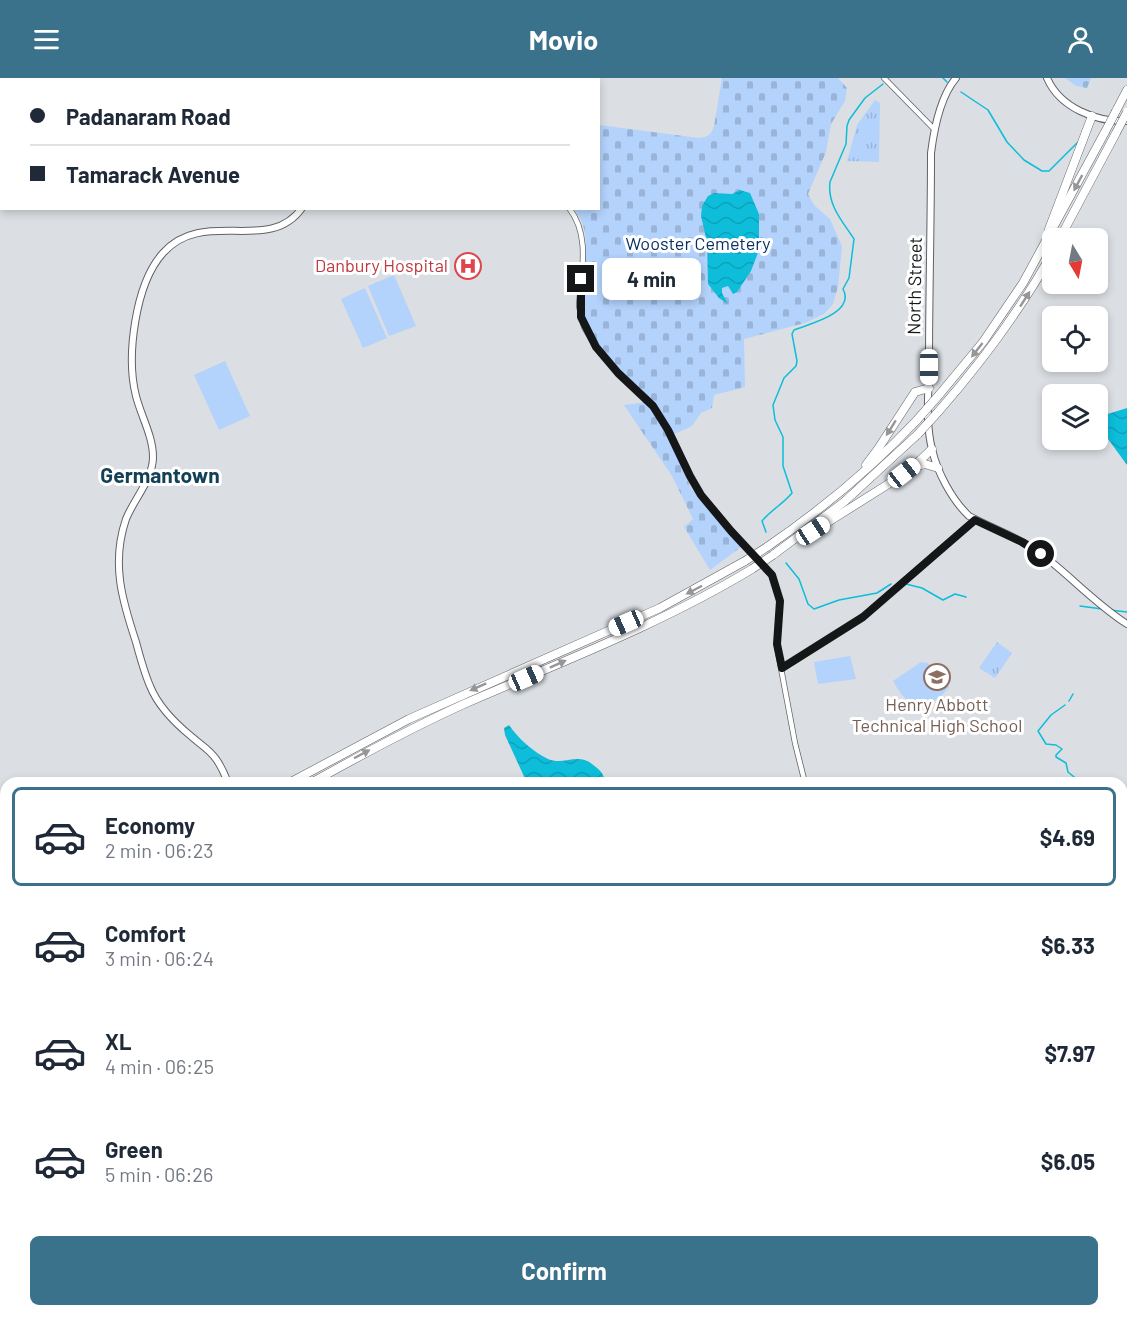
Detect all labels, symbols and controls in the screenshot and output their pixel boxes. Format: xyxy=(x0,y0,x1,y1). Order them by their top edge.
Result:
icon: menu xyxy=(30,23,63,56)
text: Movio xyxy=(529,23,598,55)
icon: person xyxy=(1064,23,1097,56)
text: Padanaram Road xyxy=(66,103,231,129)
text: Tamarack Avenue xyxy=(66,161,240,187)
one-way arrow xyxy=(1073,175,1083,192)
north arrow xyxy=(1042,228,1108,294)
map controls xyxy=(1042,228,1108,450)
park label: Wooster Cemetery xyxy=(625,232,771,254)
street label: North Street xyxy=(902,237,926,335)
hospital icon: Danbury Hospital xyxy=(453,251,483,281)
place label: Danbury Hospital xyxy=(315,254,448,276)
callout: 4 min xyxy=(602,258,701,300)
route end xyxy=(567,265,594,292)
text: 4 min xyxy=(627,267,676,291)
one-way arrow xyxy=(1019,290,1030,307)
button: locate xyxy=(1042,306,1108,372)
one-way arrow xyxy=(970,342,983,358)
car xyxy=(920,349,938,385)
button: layers xyxy=(1042,384,1108,450)
one-way arrow xyxy=(886,420,897,436)
car xyxy=(884,455,924,491)
district label: Germantown xyxy=(100,462,220,487)
car xyxy=(793,514,833,548)
route start xyxy=(1027,540,1054,567)
one-way arrow xyxy=(686,585,703,595)
car xyxy=(606,607,646,639)
one-way arrow xyxy=(549,659,567,669)
car xyxy=(506,662,546,694)
school or university icon: Henry Abbott Technical High School xyxy=(922,662,952,692)
one-way arrow xyxy=(469,682,487,692)
place label: Henry Abbott Technical High School xyxy=(852,693,1022,736)
one-way arrow xyxy=(353,750,370,759)
icon: car xyxy=(33,810,87,864)
text: Economy xyxy=(105,812,195,838)
text: $4.69 xyxy=(1040,824,1095,850)
text: 2 min · 06:23 xyxy=(105,838,214,862)
icon: car xyxy=(33,918,87,972)
text: Comfort xyxy=(105,920,186,946)
text: $6.33 xyxy=(1041,932,1095,958)
text: 3 min · 06:24 xyxy=(105,946,214,970)
icon: car xyxy=(33,1026,87,1080)
text: XL xyxy=(105,1028,131,1054)
text: $7.97 xyxy=(1044,1040,1095,1066)
text: 4 min · 06:25 xyxy=(105,1054,214,1078)
icon: car xyxy=(33,1134,87,1188)
text: Green xyxy=(105,1136,163,1162)
text: $6.05 xyxy=(1041,1148,1095,1174)
text: 5 min · 06:26 xyxy=(105,1162,213,1186)
button: Confirm xyxy=(30,1236,1098,1305)

